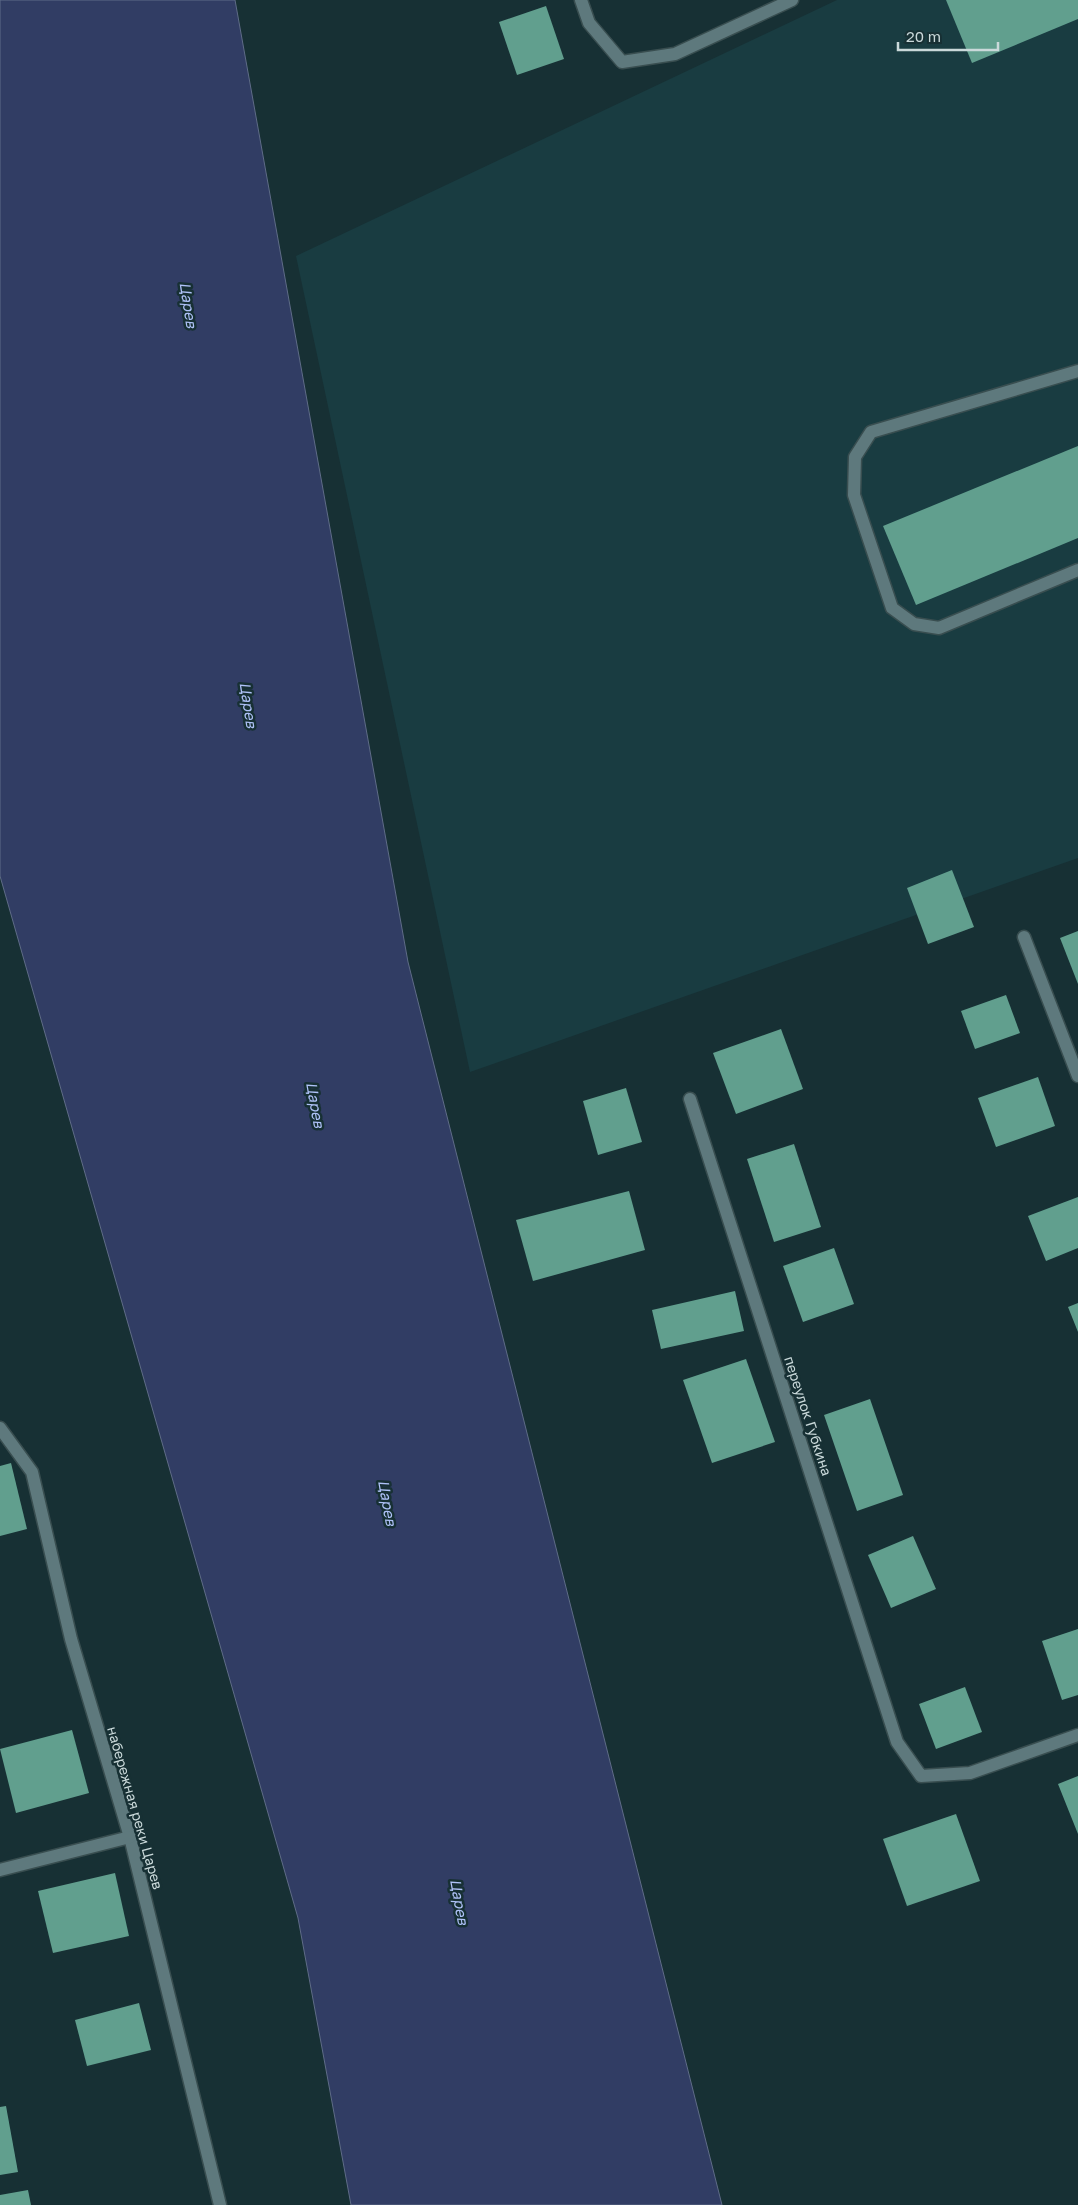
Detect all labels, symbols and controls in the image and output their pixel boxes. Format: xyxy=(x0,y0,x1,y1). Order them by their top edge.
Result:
scale bar xyxy=(898,20,998,52)
text: 20 m xyxy=(906,27,941,45)
water label: Царев xyxy=(176,281,202,331)
water label: Царев xyxy=(236,681,262,731)
water label: Царев xyxy=(303,1080,329,1131)
street label: переулок Губкина xyxy=(781,1354,836,1478)
water label: Царев xyxy=(375,1478,401,1529)
street label: набережная реки Царев xyxy=(104,1725,167,1891)
water label: Царев xyxy=(447,1877,473,1928)

